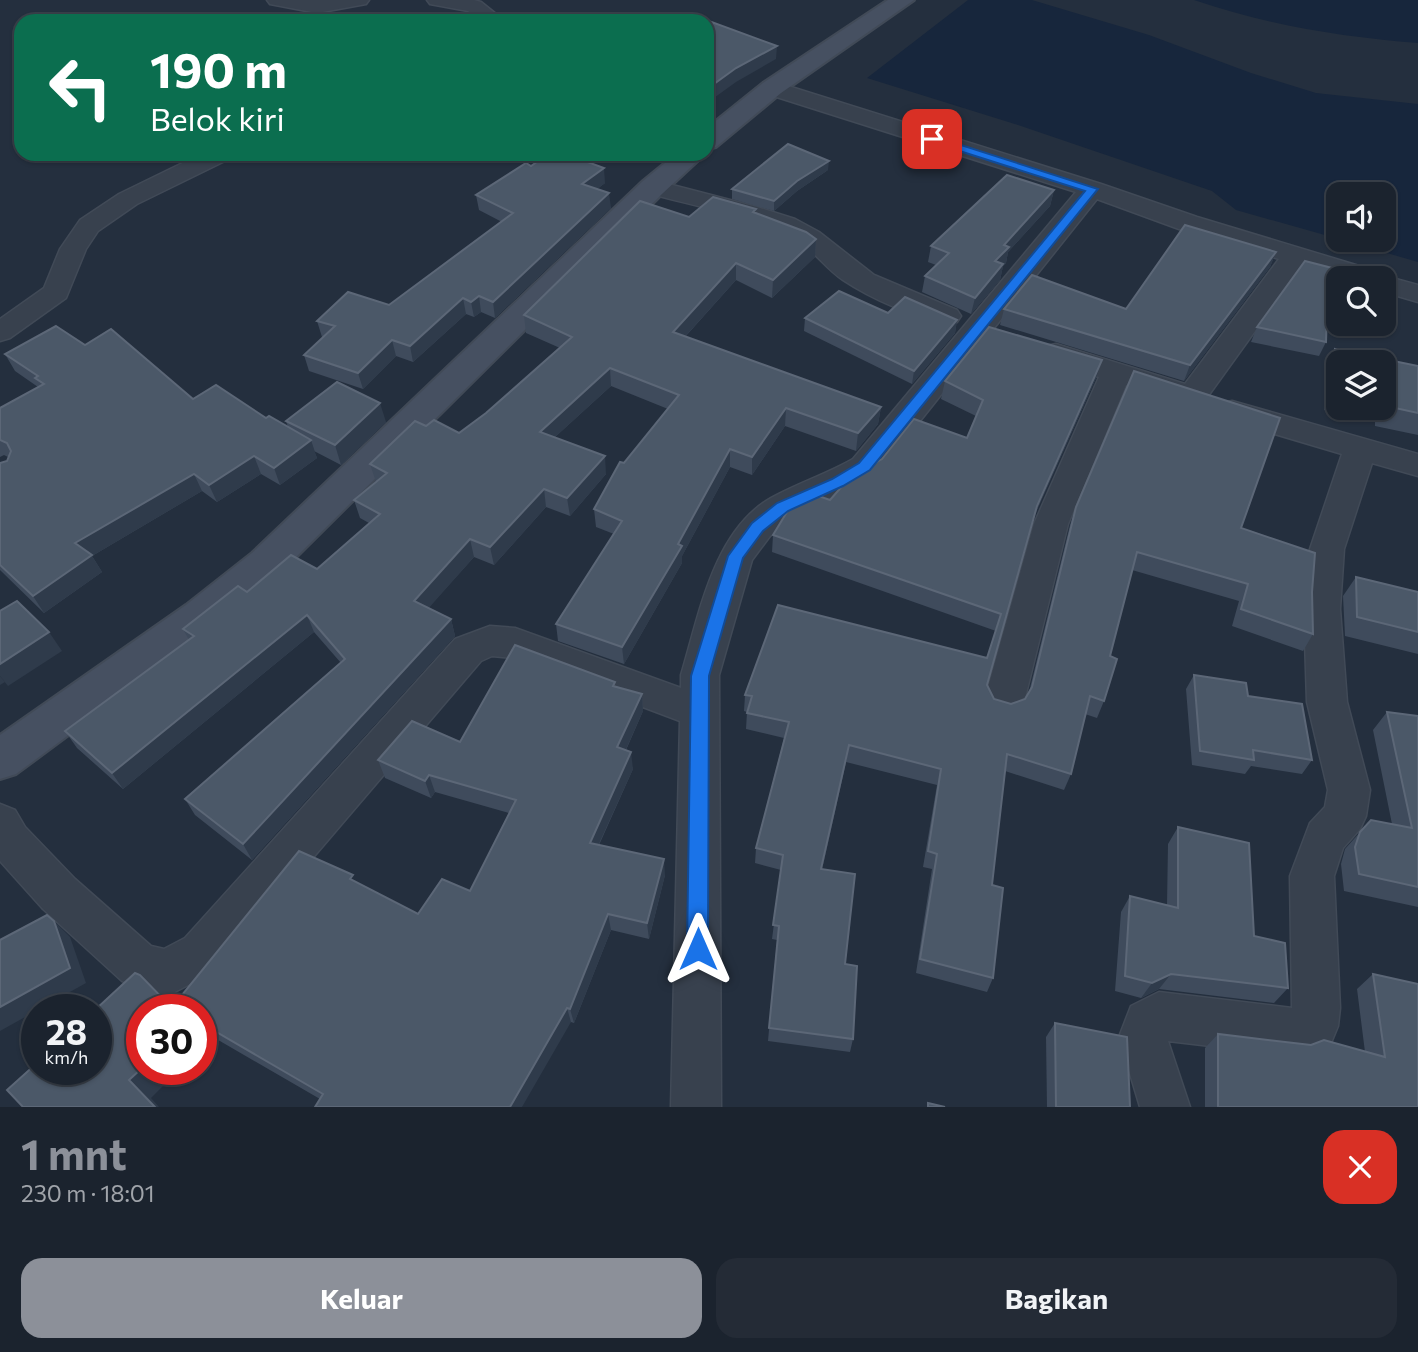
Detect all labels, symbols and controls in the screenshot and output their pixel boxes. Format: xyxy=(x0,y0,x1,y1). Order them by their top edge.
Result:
text: 190 m xyxy=(150,38,287,98)
icon: left xyxy=(35,42,126,133)
text: Belok kiri xyxy=(150,98,285,138)
pin xyxy=(902,109,962,169)
icon: arrive xyxy=(913,120,951,158)
map controls xyxy=(1326,182,1396,420)
button: sound xyxy=(1326,182,1396,252)
button: search xyxy=(1326,266,1396,336)
button: layers xyxy=(1326,350,1396,420)
position arrow xyxy=(661,912,735,986)
speed limit sign: 30 xyxy=(126,994,217,1085)
text: 28 xyxy=(46,1009,87,1052)
text: km/h xyxy=(45,1046,88,1068)
text: 1 mnt xyxy=(21,1127,127,1179)
button: close xyxy=(1323,1130,1397,1204)
text: 230 m · 18:01 xyxy=(21,1179,155,1207)
button: Keluar xyxy=(21,1258,702,1338)
button: Bagikan xyxy=(716,1258,1397,1338)

